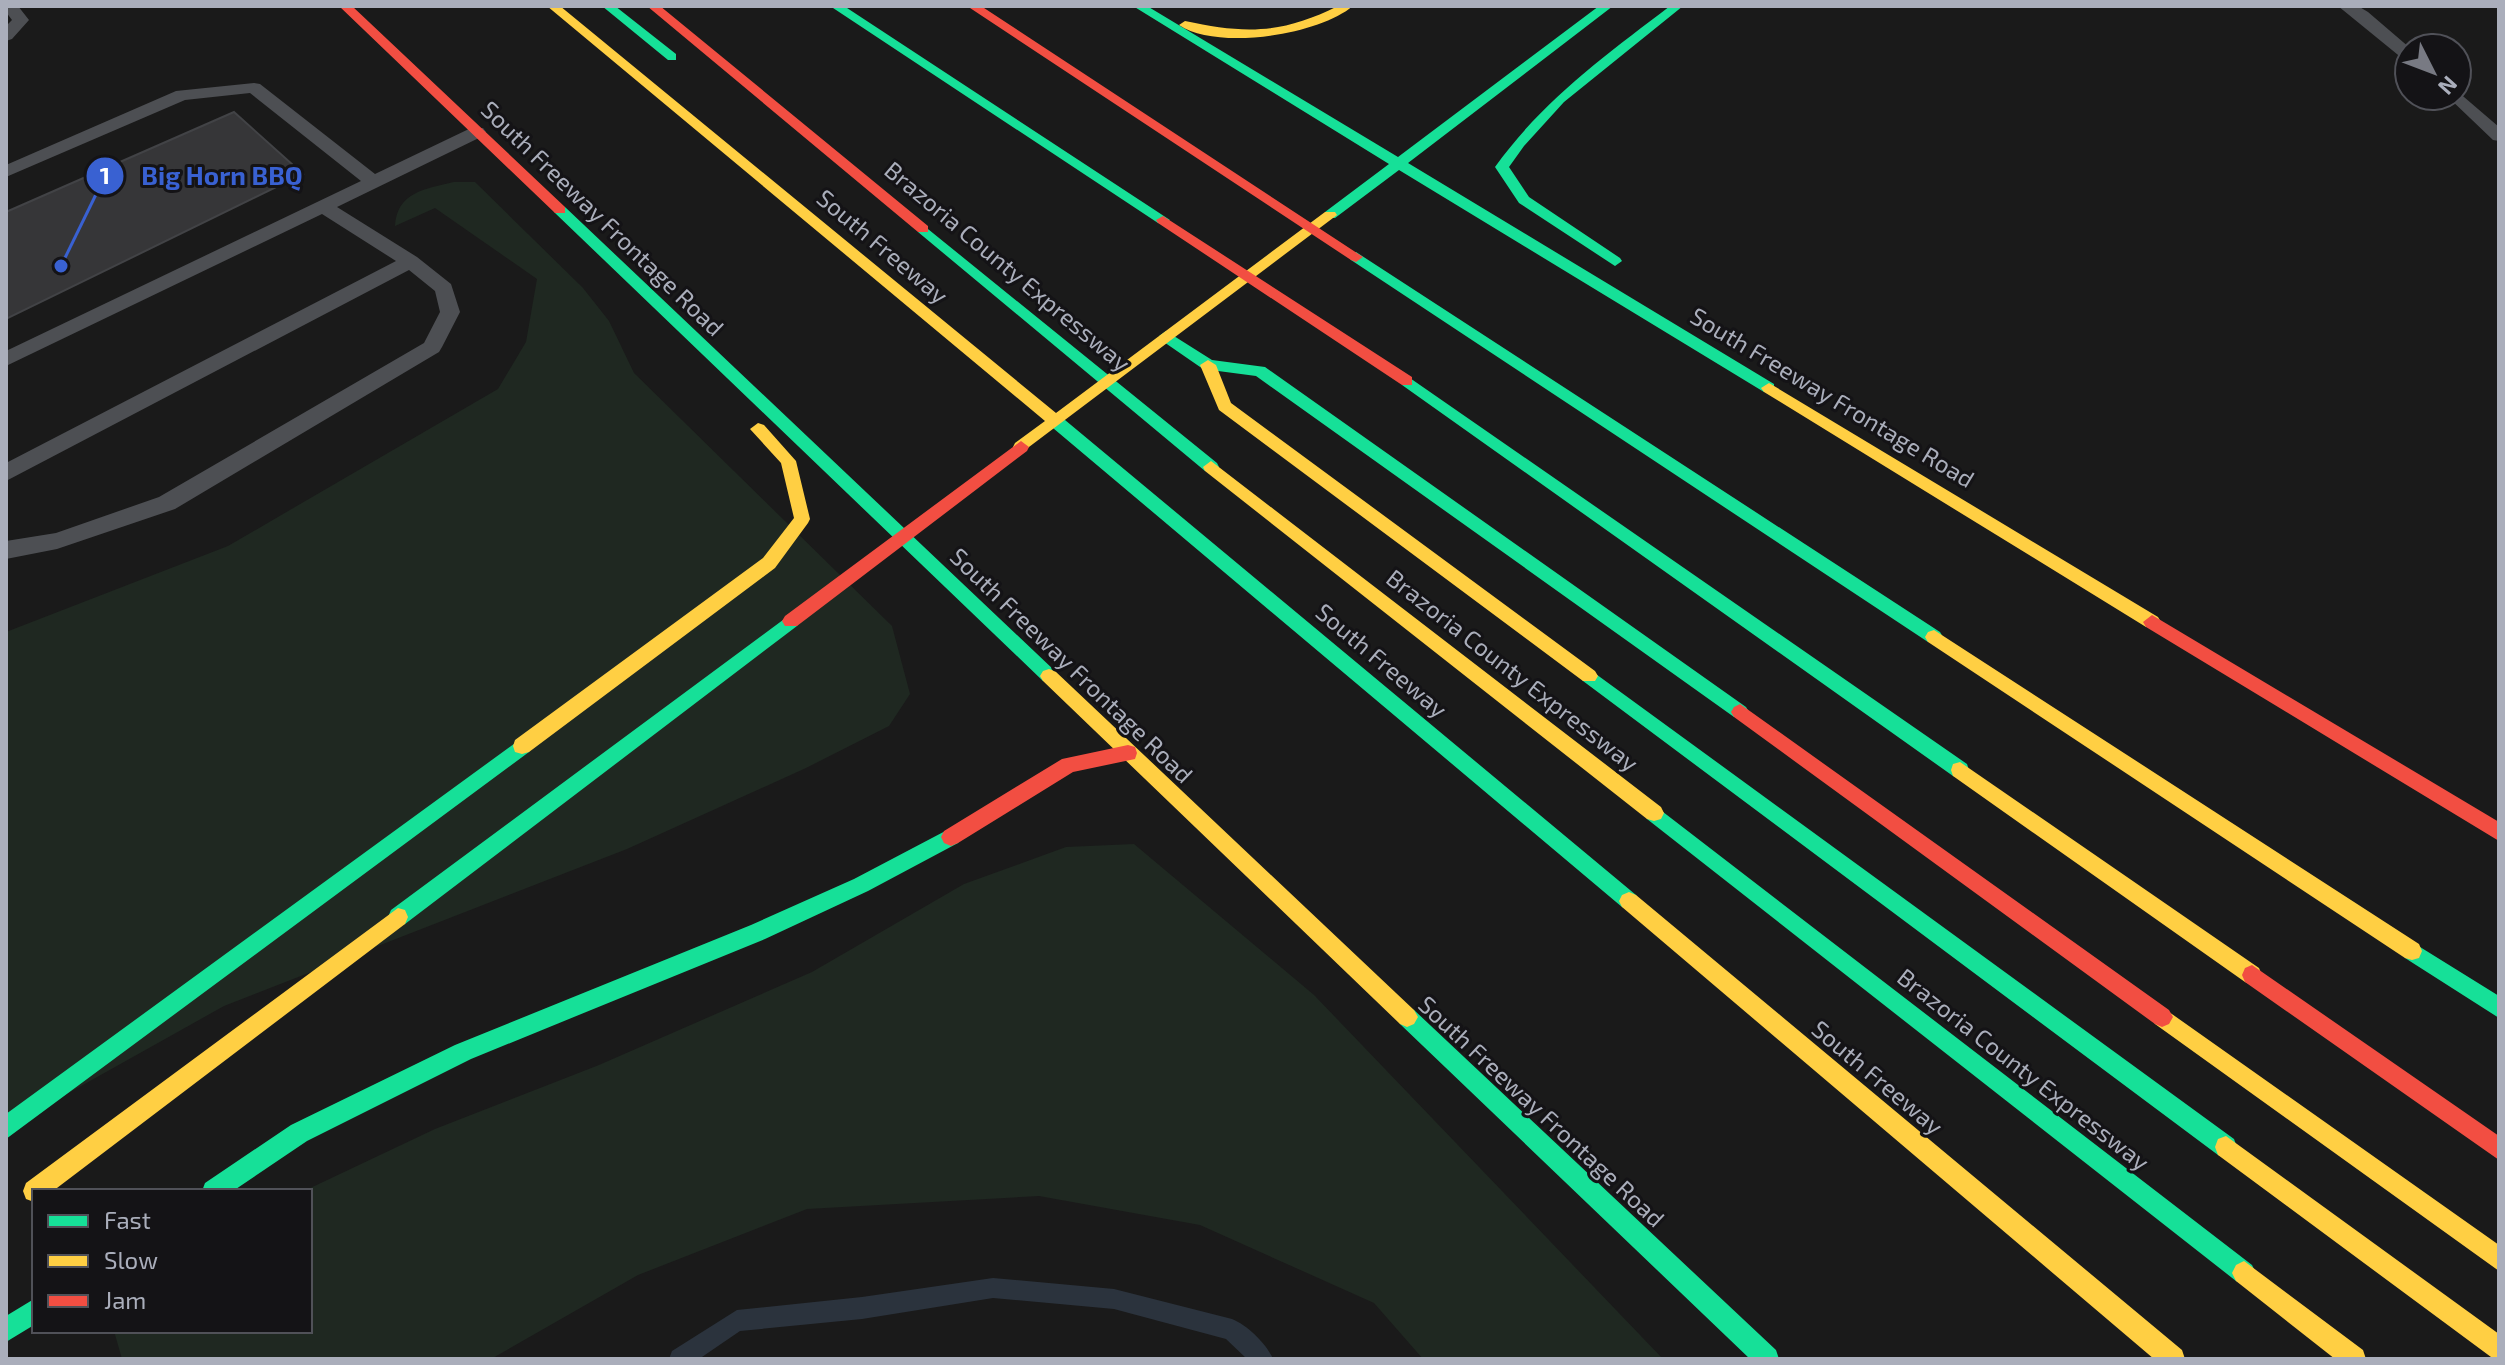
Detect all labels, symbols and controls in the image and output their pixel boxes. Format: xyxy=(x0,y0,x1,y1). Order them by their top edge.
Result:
north arrow xyxy=(2393,32,2473,112)
text: N xyxy=(2434,71,2464,101)
street label: South Freeway Frontage Road xyxy=(476,94,730,342)
callout: Big Horn BBQ xyxy=(85,151,318,201)
street label: Brazoria County Expressway xyxy=(879,155,1137,377)
text: Big Horn BBQ xyxy=(141,159,303,191)
text: 1 xyxy=(100,160,110,189)
street label: South Freeway xyxy=(811,183,955,309)
street label: South Freeway Frontage Road xyxy=(1686,300,1980,493)
street label: South Freeway Frontage Road xyxy=(945,541,1199,789)
street label: Brazoria County Expressway xyxy=(1381,563,1645,777)
street label: South Freeway xyxy=(1310,597,1454,723)
street label: Brazoria County Expressway xyxy=(1892,962,2156,1176)
street label: South Freeway Frontage Road xyxy=(1413,989,1671,1233)
street label: South Freeway xyxy=(1806,1014,1950,1140)
legend xyxy=(32,1189,312,1333)
text: Fast xyxy=(104,1205,151,1234)
text: Slow xyxy=(104,1245,158,1274)
text: Jam xyxy=(104,1285,146,1314)

